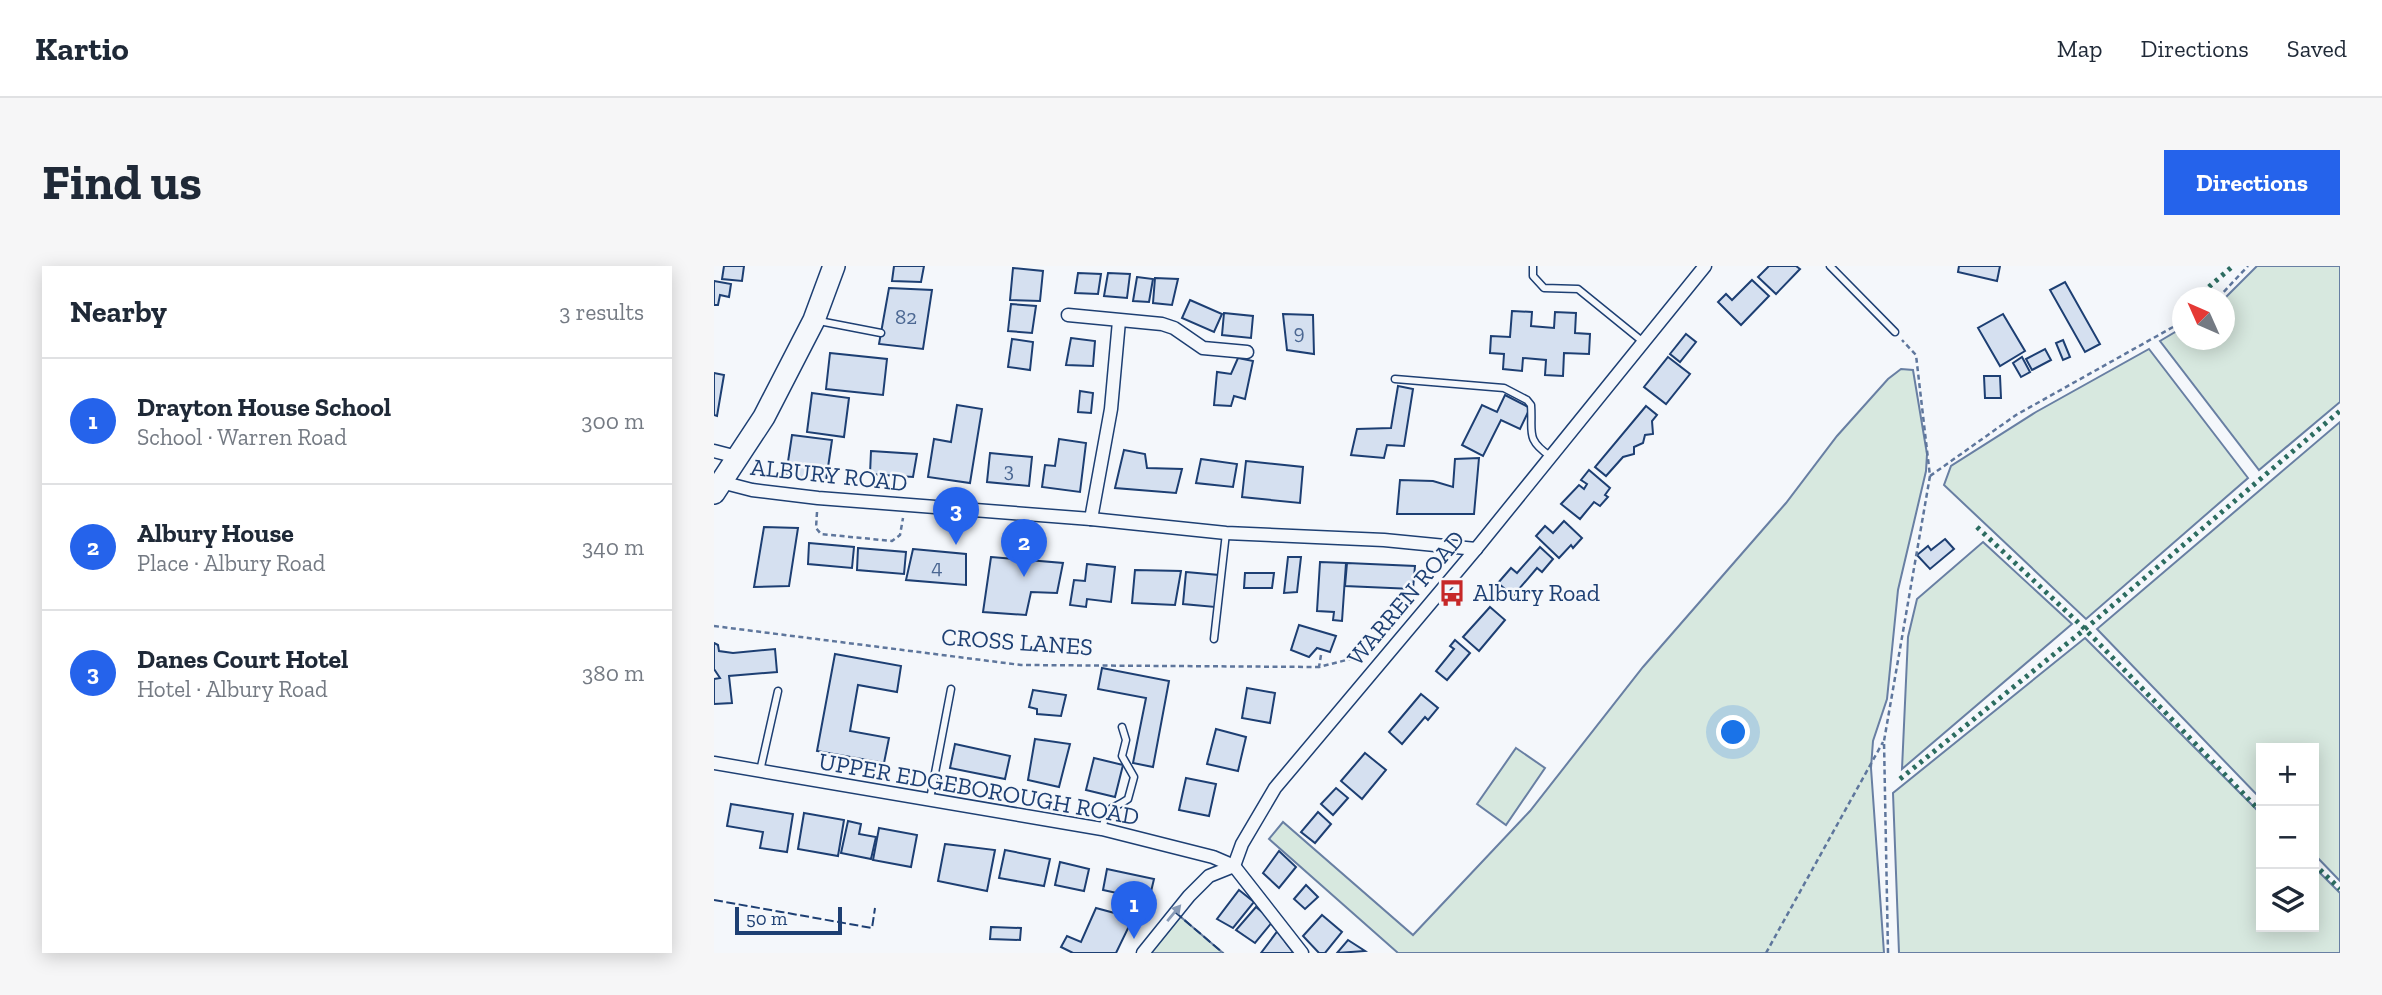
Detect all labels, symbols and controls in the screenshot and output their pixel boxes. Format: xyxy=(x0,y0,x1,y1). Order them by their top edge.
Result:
text: Kartio xyxy=(35,29,129,68)
text: Map xyxy=(2057,34,2103,63)
text: Directions xyxy=(2141,34,2249,63)
text: Saved xyxy=(2287,34,2347,63)
button: Directions xyxy=(2164,150,2340,215)
text: Find us xyxy=(42,153,202,212)
north arrow xyxy=(2172,287,2235,350)
text: Nearby xyxy=(70,294,167,330)
text: 3 results xyxy=(559,298,644,326)
house number: 82 xyxy=(895,304,917,329)
house number: 9 xyxy=(1293,319,1305,344)
text: Drayton House School xyxy=(137,391,391,423)
text: 1 xyxy=(88,407,98,435)
text: 300 m xyxy=(581,407,644,435)
text: School · Warren Road xyxy=(137,423,347,451)
street label: ALBURY ROAD xyxy=(749,452,909,497)
house number: 3 xyxy=(1004,457,1014,482)
pin: 3 xyxy=(933,487,979,545)
text: Albury House xyxy=(137,517,294,549)
pin: 2 xyxy=(1001,519,1047,577)
street label: WARREN ROAD xyxy=(1341,524,1470,671)
text: 2 xyxy=(87,533,99,561)
text: 340 m xyxy=(582,533,644,561)
text: Place · Albury Road xyxy=(137,549,325,577)
house number: 4 xyxy=(931,554,943,579)
bus stop icon: Albury Road xyxy=(1437,578,1467,608)
place label: Albury Road xyxy=(1473,578,1600,607)
street label: CROSS LANES xyxy=(940,622,1094,661)
text: Danes Court Hotel xyxy=(137,643,349,675)
text: 3 xyxy=(87,659,99,687)
text: 380 m xyxy=(582,659,644,687)
text: Hotel · Albury Road xyxy=(137,675,328,703)
your location xyxy=(1716,715,1750,749)
map controls xyxy=(2256,743,2319,932)
button: + xyxy=(2256,743,2319,806)
street label: UPPER EDGEBOROUGH ROAD xyxy=(816,746,1142,831)
button: − xyxy=(2256,806,2319,869)
button: layers xyxy=(2256,869,2319,932)
pin: 1 xyxy=(1111,881,1157,939)
scale bar xyxy=(735,904,842,936)
one-way arrow xyxy=(1166,904,1181,921)
text: 50 m xyxy=(746,907,787,930)

